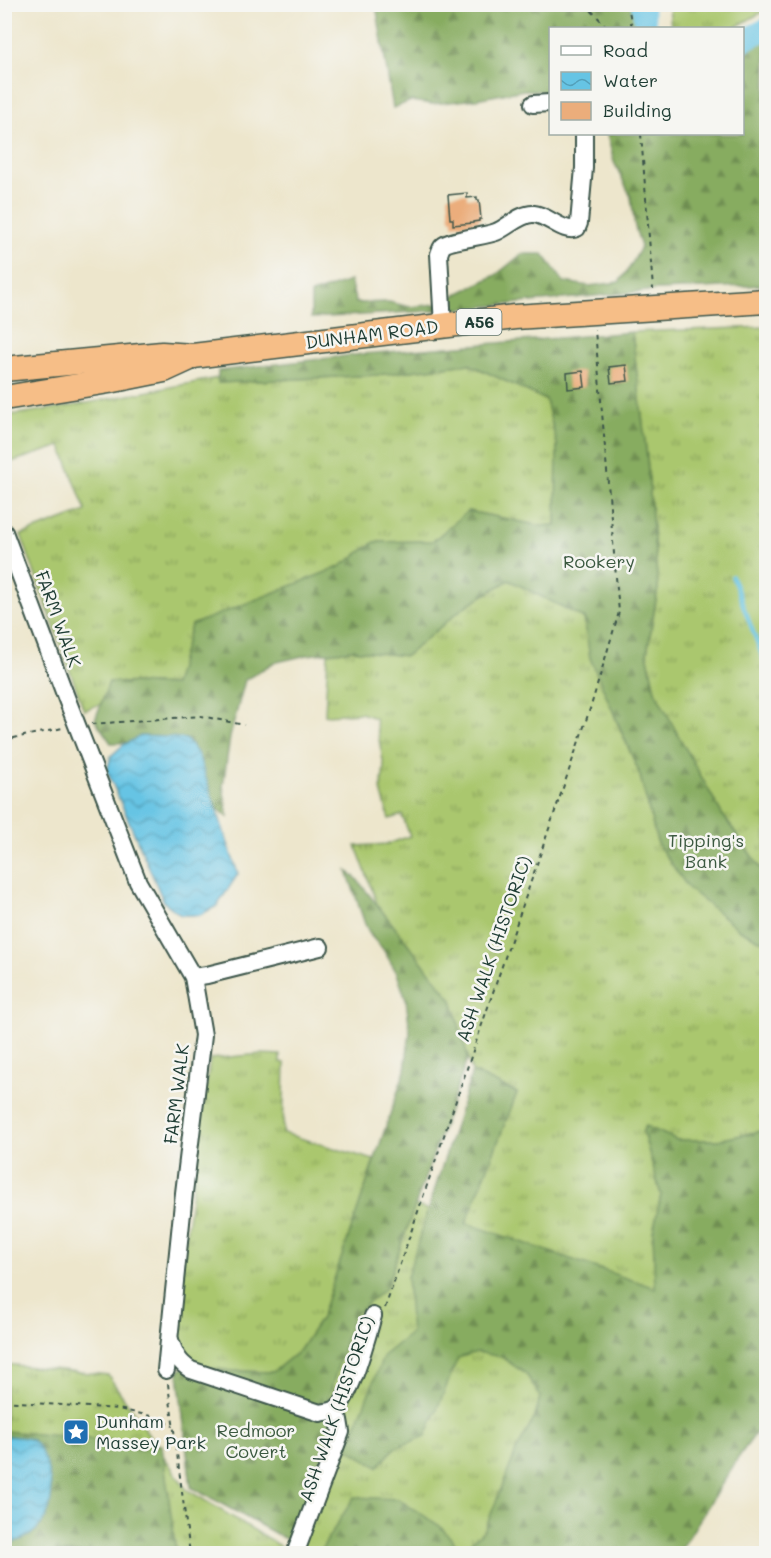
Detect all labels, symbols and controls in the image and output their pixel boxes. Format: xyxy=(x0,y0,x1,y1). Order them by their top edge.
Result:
legend xyxy=(549,27,744,135)
text: Road xyxy=(603,38,648,62)
text: Water xyxy=(603,68,658,92)
text: Building xyxy=(603,98,671,122)
road number: A56 xyxy=(456,309,502,335)
street label: DUNHAM ROAD xyxy=(304,314,440,354)
park label: Rookery xyxy=(563,549,635,573)
street label: FARM WALK xyxy=(30,567,87,670)
park label: Tipping's Bank xyxy=(668,828,744,873)
street label: ASH WALK (HISTORIC) xyxy=(450,852,536,1045)
street label: FARM WALK xyxy=(158,1042,194,1145)
street label: ASH WALK (HISTORIC) xyxy=(293,1312,379,1505)
place label: Dunham Massey Park xyxy=(96,1409,206,1454)
place icon: Dunham Massey Park xyxy=(61,1417,91,1447)
park label: Redmoor Covert xyxy=(217,1418,295,1463)

